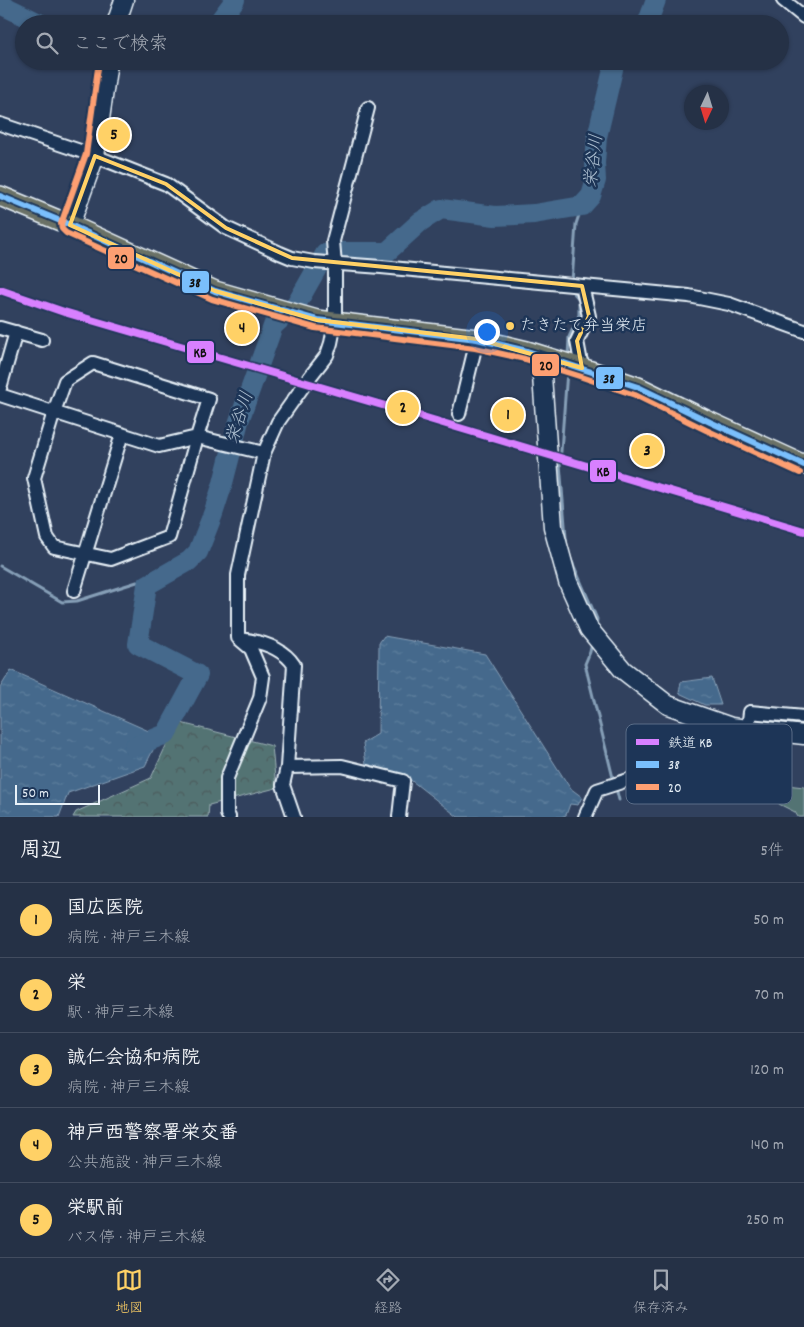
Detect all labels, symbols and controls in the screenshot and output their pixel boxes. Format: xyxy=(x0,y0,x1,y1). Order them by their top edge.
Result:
search box xyxy=(15,15,789,70)
icon: search xyxy=(33,29,61,57)
text: ここで検索 xyxy=(73,32,168,59)
north arrow xyxy=(684,85,729,130)
pin: 5 xyxy=(98,116,130,154)
water label: 栄谷川 xyxy=(579,133,611,189)
line badge: 20 xyxy=(107,246,135,270)
text: 20 xyxy=(114,250,128,270)
line badge: 38 xyxy=(181,270,210,294)
text: 38 xyxy=(189,274,201,294)
pin: 4 xyxy=(226,309,258,347)
place label: たきたて弁当栄店 xyxy=(520,315,647,338)
your location xyxy=(474,319,500,345)
marker: たきたて弁当栄店 xyxy=(504,320,516,332)
line badge: KB xyxy=(186,340,215,364)
text: KB xyxy=(193,344,207,364)
line badge: 20 xyxy=(531,353,560,377)
text: 20 xyxy=(539,357,553,377)
line badge: 38 xyxy=(595,366,624,390)
text: 38 xyxy=(603,370,615,390)
water label: 栄谷川 xyxy=(221,388,261,448)
pin: 2 xyxy=(387,389,419,427)
pin: 1 xyxy=(492,396,524,434)
pin: 3 xyxy=(631,432,663,470)
line badge: KB xyxy=(589,459,617,483)
text: KB xyxy=(596,463,610,483)
legend xyxy=(626,724,792,804)
text: 鉄道 KB xyxy=(668,734,713,754)
text: 38 xyxy=(668,756,680,776)
text: 20 xyxy=(668,779,682,799)
scale bar xyxy=(15,782,100,805)
text: 50 m xyxy=(22,784,49,804)
text: 周辺 xyxy=(20,837,62,867)
text: 5件 xyxy=(761,840,784,863)
text: 国広医院 xyxy=(67,896,143,923)
text: 1 xyxy=(34,909,38,932)
text: 50 m xyxy=(753,909,784,932)
text: 病院 · 神戸三木線 xyxy=(67,927,190,950)
text: 栄 xyxy=(67,971,86,998)
text: 2 xyxy=(33,984,40,1007)
text: 70 m xyxy=(754,984,784,1007)
text: 駅 · 神戸三木線 xyxy=(67,1002,174,1025)
text: 誠仁会協和病院 xyxy=(67,1046,200,1073)
text: 3 xyxy=(32,1059,40,1082)
text: 120 m xyxy=(750,1059,784,1082)
text: 病院 · 神戸三木線 xyxy=(67,1077,190,1100)
text: 神戸西警察署栄交番 xyxy=(67,1121,238,1148)
text: 4 xyxy=(33,1134,39,1157)
text: 140 m xyxy=(750,1134,784,1157)
text: 公共施設 · 神戸三木線 xyxy=(67,1152,222,1175)
text: 栄駅前 xyxy=(67,1196,124,1223)
text: 5 xyxy=(32,1209,40,1232)
text: 250 m xyxy=(746,1209,784,1232)
text: バス停 · 神戸三木線 xyxy=(67,1227,206,1250)
tab: 地図 xyxy=(115,1266,143,1319)
tab: 経路 xyxy=(374,1266,402,1319)
tab: 保存済み xyxy=(633,1266,689,1319)

